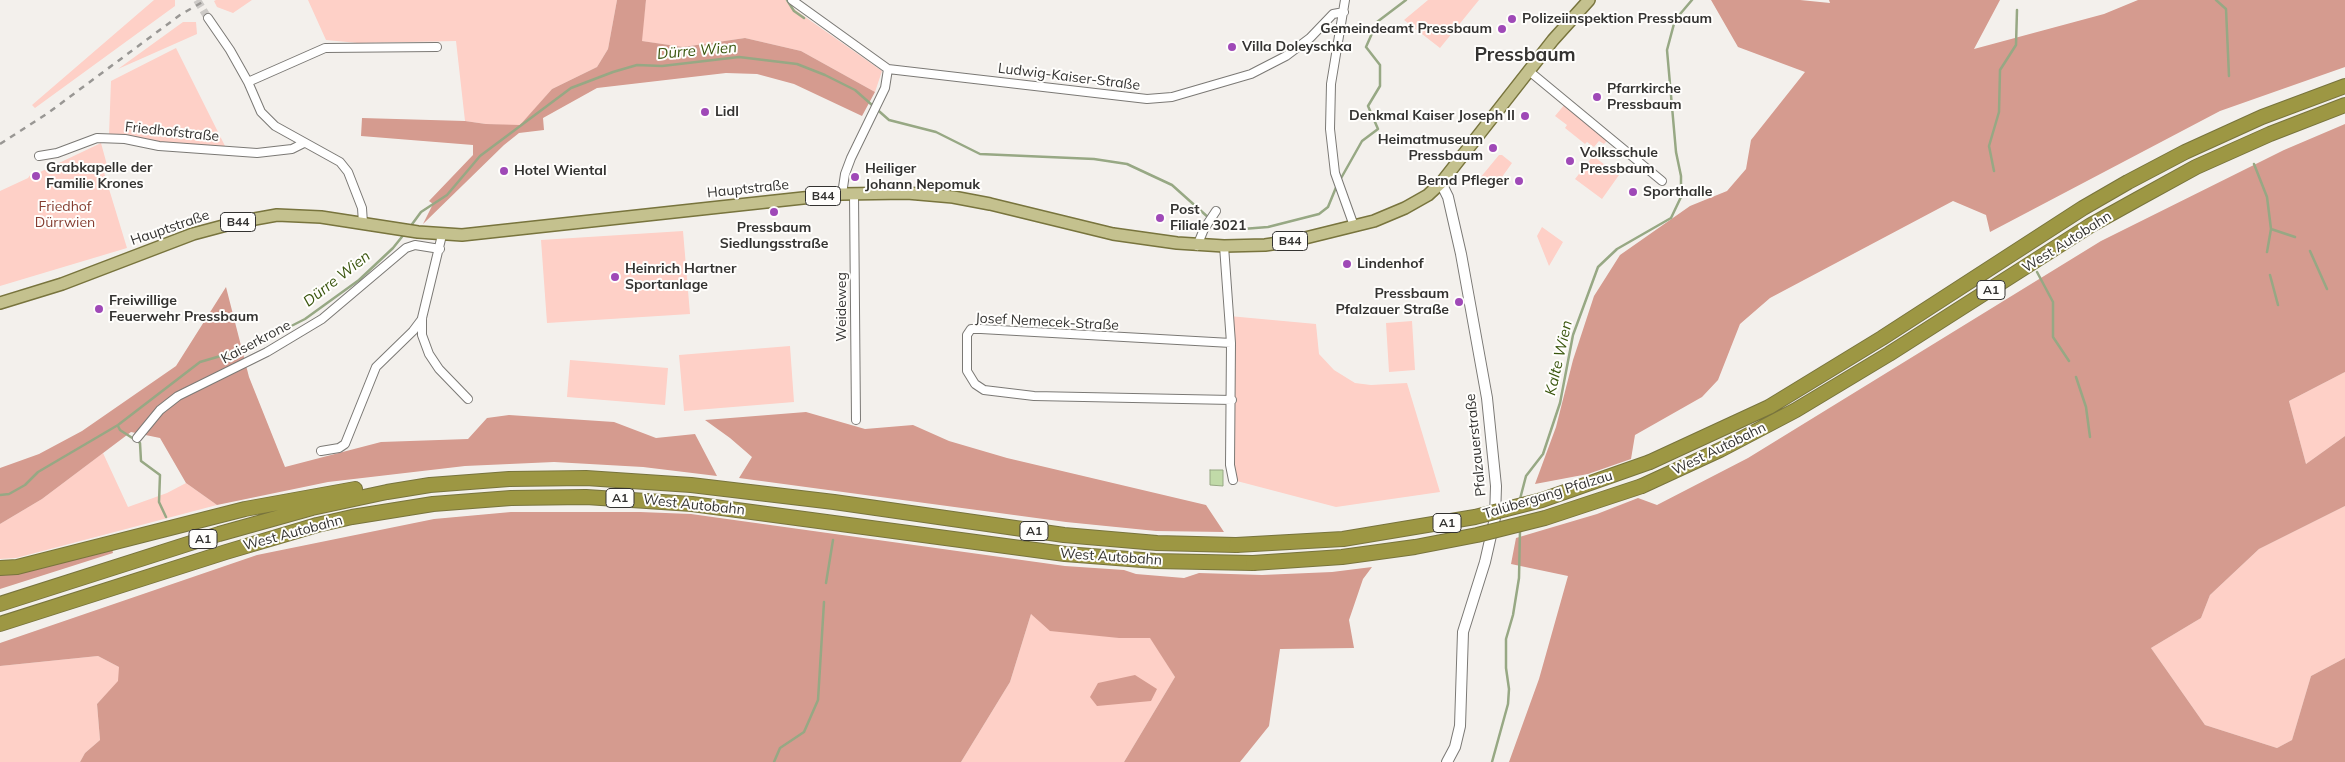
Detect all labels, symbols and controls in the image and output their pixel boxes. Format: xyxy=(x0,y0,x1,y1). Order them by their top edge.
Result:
place label: Polizeiinspektion Pressbaum xyxy=(1522,11,1712,27)
marker: Polizeiinspektion Pressbaum xyxy=(1506,13,1518,25)
place label: Gemeindeamt Pressbaum xyxy=(1320,21,1492,37)
marker: Gemeindeamt Pressbaum xyxy=(1496,23,1508,35)
water label: Dürre Wien xyxy=(656,39,738,63)
place label: Villa Doleyschka xyxy=(1242,39,1352,55)
marker: Villa Doleyschka xyxy=(1226,41,1238,53)
district label: Pressbaum xyxy=(1474,44,1576,66)
street label: Ludwig-Kaiser-Straße xyxy=(997,60,1141,94)
place label: Pfarrkirche Pressbaum xyxy=(1607,81,1682,114)
marker: Pfarrkirche Pressbaum xyxy=(1591,91,1603,103)
place label: Lidl xyxy=(715,104,739,120)
marker: Lidl xyxy=(699,106,711,118)
place label: Denkmal Kaiser Joseph II xyxy=(1349,108,1515,124)
marker: Denkmal Kaiser Joseph II xyxy=(1519,110,1531,122)
street label: Friedhofstraße xyxy=(124,119,220,145)
place label: Heimatmuseum Pressbaum xyxy=(1378,132,1483,164)
marker: Heimatmuseum Pressbaum xyxy=(1487,142,1499,154)
place label: Volksschule Pressbaum xyxy=(1580,145,1658,178)
marker: Volksschule Pressbaum xyxy=(1564,155,1576,167)
place label: Grabkapelle der Familie Krones xyxy=(46,160,153,192)
place label: Heiliger Johann Nepomuk xyxy=(865,161,980,193)
place label: Hotel Wiental xyxy=(514,163,607,179)
marker: Hotel Wiental xyxy=(498,165,510,177)
marker: Grabkapelle der Familie Krones xyxy=(30,170,42,182)
marker: Heiliger Johann Nepomuk xyxy=(849,171,861,183)
place label: Bernd Pfleger xyxy=(1418,173,1509,189)
marker: Bernd Pfleger xyxy=(1513,175,1525,187)
street label: Hauptstraße xyxy=(706,176,790,202)
place label: Sporthalle xyxy=(1643,184,1712,200)
marker: Sporthalle xyxy=(1627,186,1639,198)
road number: B44 xyxy=(806,187,840,206)
park label: Friedhof Dürrwien xyxy=(35,199,95,232)
place label: Post Filiale 3021 xyxy=(1170,202,1246,234)
marker: Pressbaum Siedlungsstraße xyxy=(768,206,780,218)
street label: Hauptstraße xyxy=(128,207,212,249)
street label: West Autobahn xyxy=(2019,208,2115,276)
road number: B44 xyxy=(220,212,256,232)
marker: Post Filiale 3021 xyxy=(1154,212,1166,224)
place label: Pressbaum Siedlungsstraße xyxy=(720,220,828,252)
road number: B44 xyxy=(1272,232,1308,250)
water label: Dürre Wien xyxy=(300,247,374,311)
place label: Lindenhof xyxy=(1357,256,1424,272)
marker: Lindenhof xyxy=(1341,258,1353,270)
place label: Heinrich Hartner Sportanlage xyxy=(625,261,736,294)
marker: Heinrich Hartner Sportanlage xyxy=(609,271,621,283)
street label: Weideweg xyxy=(834,272,850,342)
road number: A1 xyxy=(1977,280,2005,300)
place label: Pressbaum Pfalzauer Straße xyxy=(1335,286,1449,318)
place label: Freiwillige Feuerwehr Pressbaum xyxy=(109,293,259,326)
marker: Pressbaum Pfalzauer Straße xyxy=(1453,296,1465,308)
marker: Freiwillige Feuerwehr Pressbaum xyxy=(93,303,105,315)
street label: Josef Nemecek-Straße xyxy=(975,310,1119,334)
street label: Kaiserkrone xyxy=(218,317,294,367)
water label: Kalte Wien xyxy=(1542,319,1576,397)
street label: Pfalzauerstraße xyxy=(1462,393,1490,497)
street label: West Autobahn xyxy=(1669,419,1769,479)
street label: Talübergang Pfalzau xyxy=(1481,467,1615,523)
road number: A1 xyxy=(606,488,634,508)
street label: West Autobahn xyxy=(642,491,746,519)
street label: West Autobahn xyxy=(241,512,345,554)
road number: A1 xyxy=(1433,514,1461,532)
road number: A1 xyxy=(1020,522,1048,540)
road number: A1 xyxy=(189,530,217,548)
street label: West Autobahn xyxy=(1059,545,1163,569)

